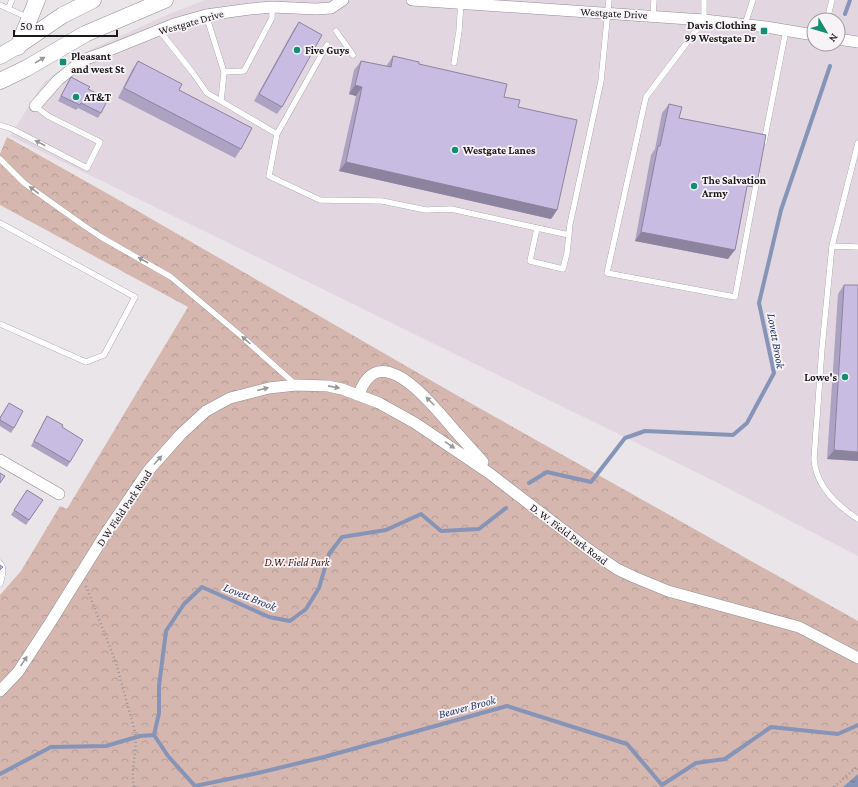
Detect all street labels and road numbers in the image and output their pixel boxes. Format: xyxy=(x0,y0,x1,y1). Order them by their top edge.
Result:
street label: Westgate Drive xyxy=(580,5,648,22)
street label: Westgate Drive xyxy=(157,7,225,38)
street label: D W Field Park Road xyxy=(94,467,154,548)
street label: D. W. Field Park Road xyxy=(528,501,610,567)

